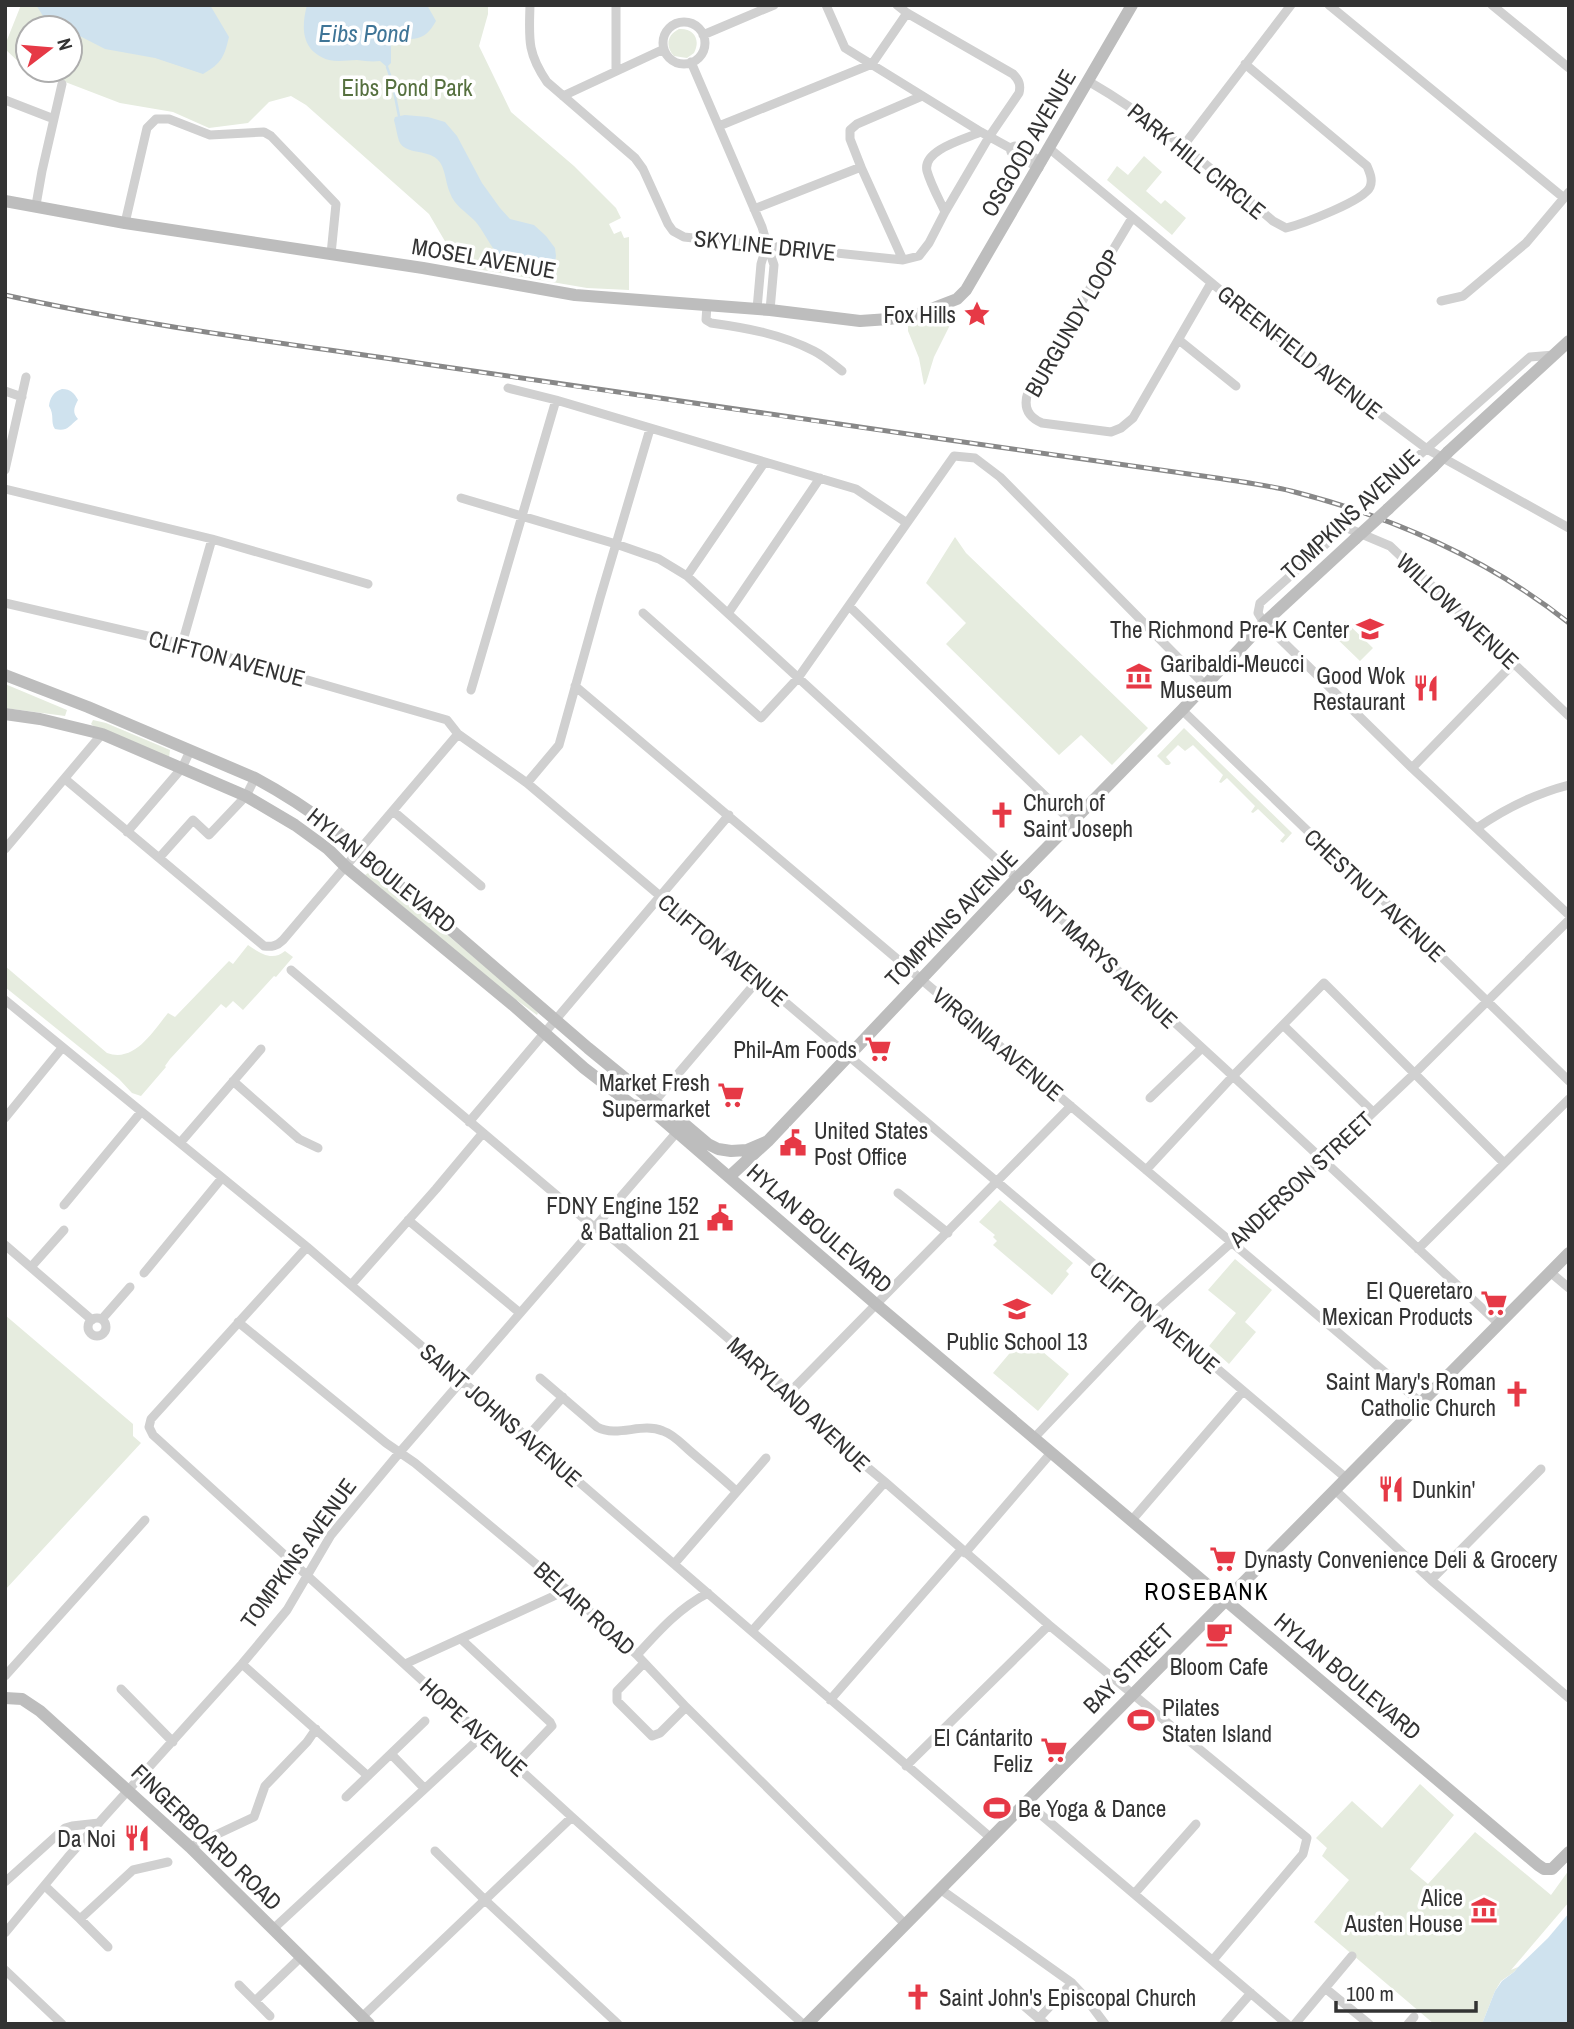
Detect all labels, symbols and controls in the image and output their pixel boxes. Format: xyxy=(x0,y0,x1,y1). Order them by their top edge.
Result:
north arrow xyxy=(14,14,84,84)
water label: Eibs Pond xyxy=(319,17,410,49)
text: N xyxy=(51,35,79,53)
street label: OSGOOD AVENUE xyxy=(973,64,1083,222)
park label: Eibs Pond Park xyxy=(341,72,473,103)
street label: PARK HILL CIRCLE xyxy=(1122,96,1272,226)
street label: SKYLINE DRIVE xyxy=(692,222,838,268)
street label: MOSEL AVENUE xyxy=(410,230,558,286)
street label: BURGUNDY LOOP xyxy=(1017,244,1127,402)
street label: GREENFIELD AVENUE xyxy=(1211,278,1389,426)
place label: Fox Hills xyxy=(884,299,956,330)
place icon: Fox Hills xyxy=(962,299,992,329)
street label: TOMPKINS AVENUE xyxy=(1274,442,1426,586)
street label: WILLOW AVENUE xyxy=(1390,546,1526,676)
place label: The Richmond Pre-K Center xyxy=(1110,614,1350,645)
school or university icon: The Richmond Pre-K Center xyxy=(1355,614,1385,644)
street label: CLIFTON AVENUE xyxy=(145,622,309,694)
place label: Garibaldi-Meucci Museum xyxy=(1160,648,1305,705)
place label: Good Wok Restaurant xyxy=(1313,660,1406,717)
museum icon: Garibaldi-Meucci Museum xyxy=(1124,661,1154,691)
restaurant icon: Good Wok Restaurant xyxy=(1411,673,1441,703)
place label: Church of Saint Joseph xyxy=(1023,787,1133,844)
street label: HYLAN BOULEVARD xyxy=(301,800,463,940)
church icon: Church of Saint Joseph xyxy=(987,800,1017,830)
street label: CHESTNUT AVENUE xyxy=(1298,821,1452,969)
street label: TOMPKINS AVENUE xyxy=(878,843,1024,993)
street label: SAINT MARYS AVENUE xyxy=(1012,871,1184,1035)
street label: CLIFTON AVENUE xyxy=(651,886,795,1014)
street label: VIRGINIA AVENUE xyxy=(926,980,1070,1108)
place label: Phil-Am Foods xyxy=(733,1034,857,1065)
supermarket icon: Phil-Am Foods xyxy=(863,1034,893,1064)
place label: Market Fresh Supermarket xyxy=(599,1067,710,1124)
supermarket icon: Market Fresh Supermarket xyxy=(716,1080,746,1110)
street label: ANDERSON STREET xyxy=(1221,1104,1380,1255)
place label: United States Post Office xyxy=(814,1115,928,1172)
public building icon: United States Post Office xyxy=(778,1128,808,1158)
street label: HYLAN BOULEVARD xyxy=(741,1156,899,1300)
place label: FDNY Engine 152 & Battalion 21 xyxy=(546,1190,700,1247)
public building icon: FDNY Engine 152 & Battalion 21 xyxy=(705,1203,735,1233)
street label: CLIFTON AVENUE xyxy=(1083,1253,1227,1381)
place label: El Queretaro Mexican Products xyxy=(1322,1275,1473,1332)
supermarket icon: El Queretaro Mexican Products xyxy=(1479,1288,1509,1318)
school or university icon: Public School 13 xyxy=(1002,1294,1032,1324)
place label: Public School 13 xyxy=(946,1326,1088,1357)
street label: MARYLAND AVENUE xyxy=(721,1330,877,1478)
street label: SAINT JOHNS AVENUE xyxy=(414,1336,588,1494)
place label: Saint Mary's Roman Catholic Church xyxy=(1326,1366,1496,1423)
church icon: Saint Mary's Roman Catholic Church xyxy=(1502,1379,1532,1409)
street label: TOMPKINS AVENUE xyxy=(233,1472,363,1634)
restaurant icon: Dunkin' xyxy=(1376,1474,1406,1504)
place label: Dunkin' xyxy=(1412,1474,1475,1505)
supermarket icon: Dynasty Convenience Deli & Grocery xyxy=(1208,1544,1238,1574)
place label: Dynasty Convenience Deli & Grocery xyxy=(1244,1544,1558,1575)
street label: BELAIR ROAD xyxy=(528,1554,642,1662)
district label: ROSEBANK xyxy=(1144,1575,1270,1607)
street label: HYLAN BOULEVARD xyxy=(1268,1605,1428,1747)
street label: BAY STREET xyxy=(1076,1616,1180,1720)
cafe icon: Bloom Cafe xyxy=(1204,1619,1234,1649)
place label: Bloom Cafe xyxy=(1170,1651,1268,1682)
street label: HOPE AVENUE xyxy=(414,1671,534,1783)
place label: Pilates Staten Island xyxy=(1162,1692,1272,1749)
sports icon: Pilates Staten Island xyxy=(1126,1705,1156,1735)
place label: El Cántarito Feliz xyxy=(933,1722,1033,1779)
supermarket icon: El Cántarito Feliz xyxy=(1039,1735,1069,1765)
street label: FINGERBOARD ROAD xyxy=(125,1757,289,1917)
sports icon: Be Yoga & Dance xyxy=(982,1793,1012,1823)
place label: Be Yoga & Dance xyxy=(1018,1793,1166,1824)
place label: Da Noi xyxy=(57,1823,116,1854)
restaurant icon: Da Noi xyxy=(122,1823,152,1853)
place label: Alice Austen House xyxy=(1344,1882,1463,1939)
museum icon: Alice Austen House xyxy=(1469,1895,1499,1925)
scale bar xyxy=(1336,1969,1476,2013)
text: 100 m xyxy=(1346,1979,1394,2008)
church icon: Saint John's Episcopal Church xyxy=(903,1982,933,2012)
place label: Saint John's Episcopal Church xyxy=(939,1982,1196,2013)

